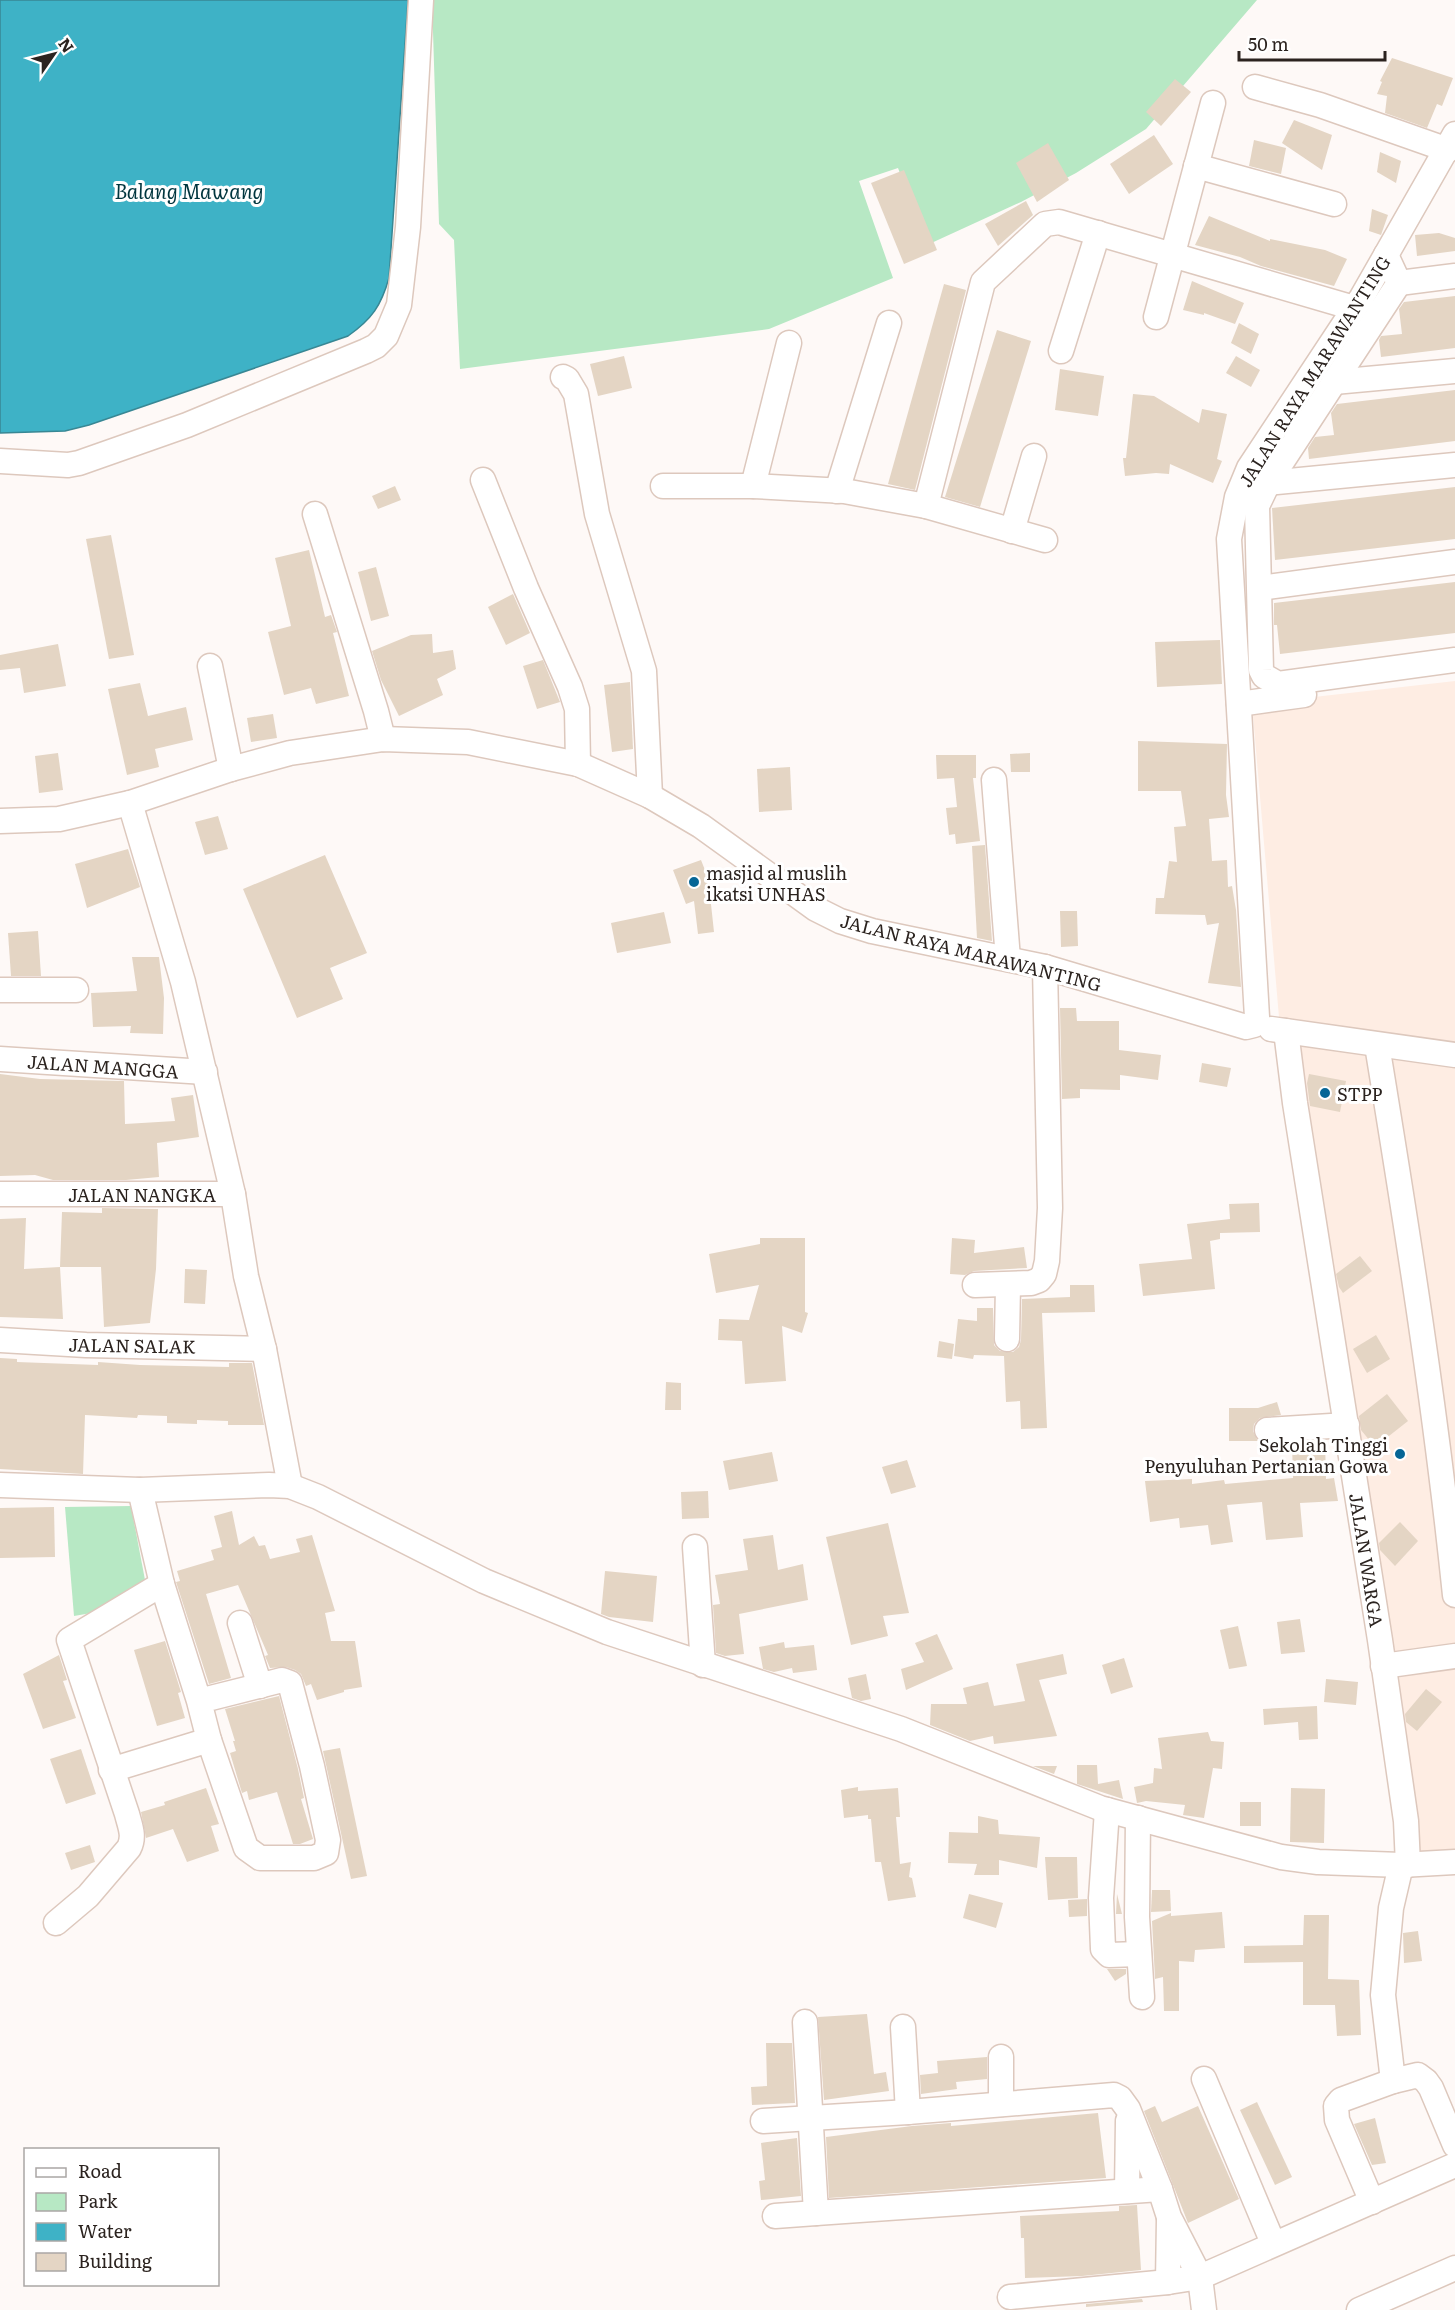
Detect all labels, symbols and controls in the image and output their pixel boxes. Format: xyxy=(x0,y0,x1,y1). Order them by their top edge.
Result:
north arrow xyxy=(24,24,84,84)
scale bar xyxy=(1239,24,1384,62)
text: 50 m xyxy=(1248,30,1289,57)
text: N xyxy=(53,32,81,57)
water label: Balang Mawang xyxy=(114,175,264,205)
street label: JALAN RAYA MARAWANTING xyxy=(1231,250,1397,492)
place label: masjid al muslih ikatsi UNHAS xyxy=(706,859,847,907)
marker: masjid al muslih ikatsi UNHAS xyxy=(687,875,701,889)
street label: JALAN RAYA MARAWANTING xyxy=(838,906,1104,998)
street label: JALAN MANGGA xyxy=(26,1047,180,1085)
place label: STPP xyxy=(1337,1080,1383,1107)
marker: STPP xyxy=(1318,1086,1332,1100)
street label: JALAN NANGKA xyxy=(68,1181,216,1208)
street label: JALAN SALAK xyxy=(68,1330,196,1360)
place label: Sekolah Tinggi Penyuluhan Pertanian Gowa xyxy=(1144,1431,1388,1479)
marker: Sekolah Tinggi Penyuluhan Pertanian Gowa xyxy=(1393,1447,1407,1461)
street label: JALAN WARGA xyxy=(1343,1491,1391,1629)
legend xyxy=(24,2148,219,2286)
text: Road xyxy=(78,2157,122,2184)
text: Park xyxy=(78,2187,119,2214)
text: Water xyxy=(78,2217,132,2244)
text: Building xyxy=(78,2247,153,2274)

